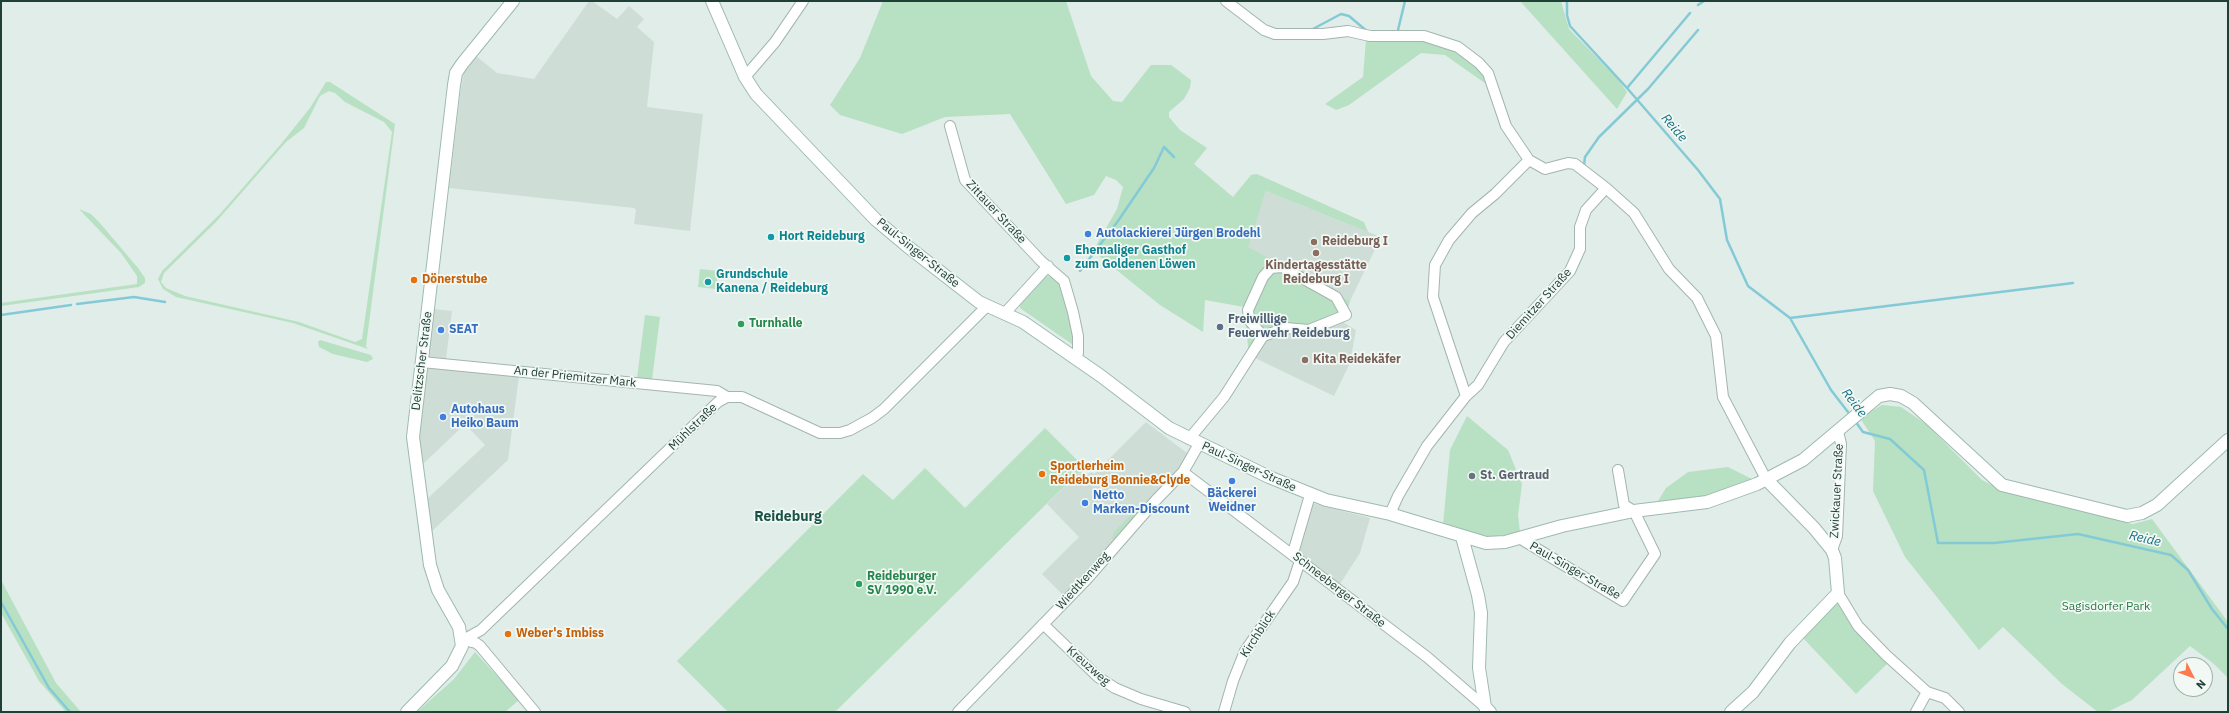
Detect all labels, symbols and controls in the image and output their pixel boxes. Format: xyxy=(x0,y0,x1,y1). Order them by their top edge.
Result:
water label: Reide xyxy=(1658,111,1690,145)
street label: Zittauer Straße xyxy=(963,177,1029,247)
street label: Paul-Singer-Straße xyxy=(874,215,962,291)
place label: Autolackierei Jürgen Brodehl xyxy=(1096,227,1260,241)
marker: Autolackierei Jürgen Brodehl xyxy=(1083,229,1093,239)
place label: Hort Reideburg xyxy=(779,230,865,244)
marker: Hort Reideburg xyxy=(766,232,776,242)
place label: Reideburg I xyxy=(1322,235,1388,249)
marker: Reideburg I xyxy=(1309,237,1319,247)
place label: Ehemaliger Gasthof zum Goldenen Löwen xyxy=(1075,244,1196,272)
marker: Kindertagesstätte Reideburg I xyxy=(1311,248,1321,258)
marker: Ehemaliger Gasthof zum Goldenen Löwen xyxy=(1062,253,1072,263)
place label: Kindertagesstätte Reideburg I xyxy=(1265,259,1367,287)
street label: Diemitzer Straße xyxy=(1503,265,1575,343)
place label: Grundschule Kanena / Reideburg xyxy=(716,268,828,296)
place label: Dönerstube xyxy=(422,273,488,287)
marker: Dönerstube xyxy=(409,275,419,285)
marker: Grundschule Kanena / Reideburg xyxy=(703,277,713,287)
street label: Delitzscher Straße xyxy=(409,311,435,411)
place label: Freiwillige Feuerwehr Reideburg xyxy=(1228,313,1350,341)
place label: Turnhalle xyxy=(749,317,803,331)
marker: Turnhalle xyxy=(736,319,746,329)
marker: Freiwillige Feuerwehr Reideburg xyxy=(1215,322,1225,332)
place label: SEAT xyxy=(449,323,478,337)
marker: SEAT xyxy=(436,325,446,335)
place label: Kita Reidekäfer xyxy=(1313,353,1401,367)
marker: Kita Reidekäfer xyxy=(1300,355,1310,365)
street label: An der Priemitzer Mark xyxy=(513,363,637,391)
water label: Reide xyxy=(1838,386,1870,420)
street label: Mühlstraße xyxy=(666,400,720,454)
place label: Autohaus Heiko Baum xyxy=(451,403,519,431)
marker: Autohaus Heiko Baum xyxy=(438,412,448,422)
street label: Paul-Singer-Straße xyxy=(1199,439,1299,495)
street label: Zwickauer Straße xyxy=(1827,443,1847,539)
place label: Sportlerheim Reideburg Bonnie&Clyde xyxy=(1050,460,1190,488)
marker: Sportlerheim Reideburg Bonnie&Clyde xyxy=(1037,469,1047,479)
place label: St. Gertraud xyxy=(1480,469,1549,483)
marker: St. Gertraud xyxy=(1467,471,1477,481)
marker: Bäckerei Weidner xyxy=(1227,476,1237,486)
place label: Bäckerei Weidner xyxy=(1207,487,1257,515)
place label: Netto Marken-Discount xyxy=(1093,489,1189,517)
marker: Netto Marken-Discount xyxy=(1080,498,1090,508)
district label: Reideburg xyxy=(754,509,822,525)
water label: Reide xyxy=(2128,528,2162,550)
street label: Paul-Singer-Straße xyxy=(1527,539,1623,603)
street label: Wiedtkenweg xyxy=(1053,549,1113,613)
street label: Schneeberger Straße xyxy=(1290,549,1388,631)
place label: Reideburger SV 1990 e.V. xyxy=(867,570,937,598)
marker: Reideburger SV 1990 e.V. xyxy=(854,579,864,589)
park label: Sagisdorfer Park xyxy=(2062,600,2150,614)
street label: Kirchblick xyxy=(1237,608,1279,660)
place label: Weber's Imbiss xyxy=(516,627,604,641)
marker: Weber's Imbiss xyxy=(503,629,513,639)
street label: Kreuzweg xyxy=(1063,643,1113,689)
north arrow xyxy=(2173,657,2213,697)
text: N xyxy=(2193,677,2209,692)

